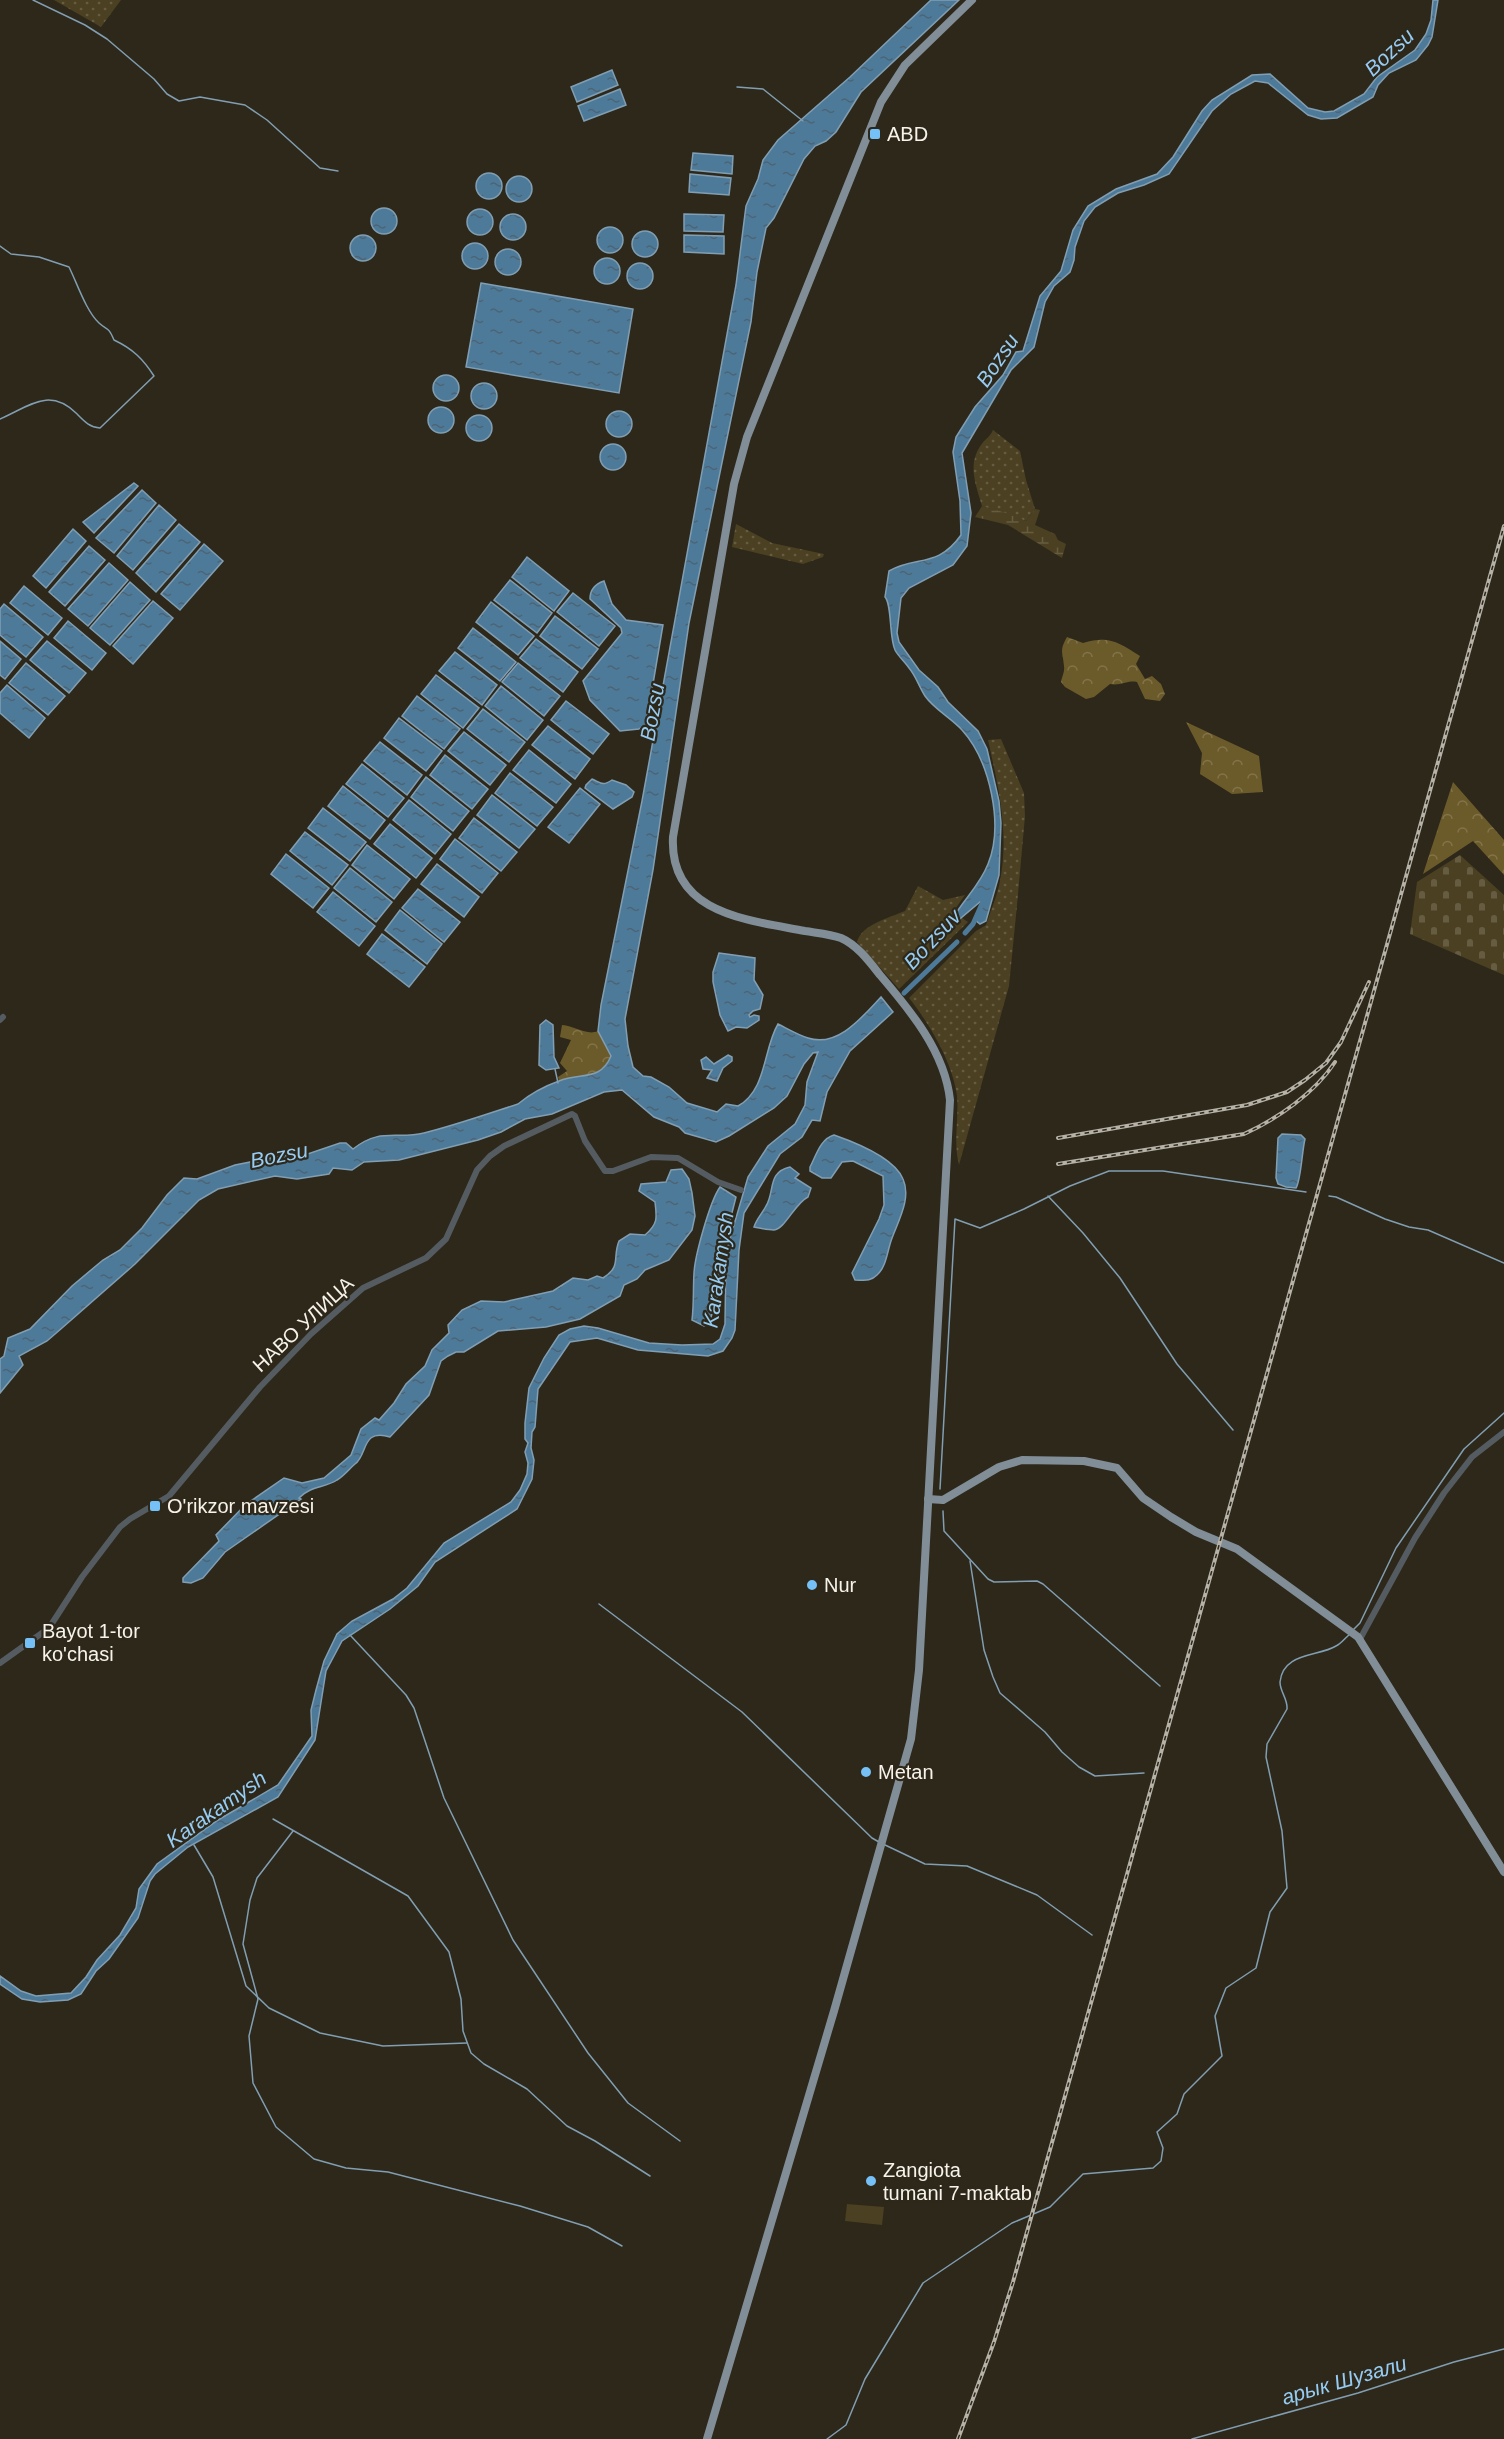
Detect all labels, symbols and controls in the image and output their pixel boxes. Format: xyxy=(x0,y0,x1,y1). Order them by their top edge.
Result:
water label: Bozsu xyxy=(1360,23,1418,80)
place label: ABD xyxy=(887,123,928,145)
marker: ABD xyxy=(868,127,882,141)
water label: Bozsu xyxy=(971,329,1023,391)
water label: Bozsu xyxy=(636,681,668,743)
water label: Bo'zsuv xyxy=(899,903,966,973)
water label: Bozsu xyxy=(248,1138,310,1172)
water label: Karakamysh xyxy=(698,1211,738,1329)
street label: НАВО УЛИЦА xyxy=(248,1271,358,1376)
place label: O'rikzor mavzesi xyxy=(167,1495,314,1517)
marker: O'rikzor mavzesi xyxy=(148,1499,162,1513)
place label: Nur xyxy=(824,1574,857,1596)
marker: Nur xyxy=(805,1578,819,1592)
place label: Bayot 1-tor ko'chasi xyxy=(42,1620,140,1665)
marker: Bayot 1-tor ko'chasi xyxy=(23,1636,37,1650)
place label: Metan xyxy=(878,1761,934,1783)
marker: Metan xyxy=(859,1765,873,1779)
water label: Karakamysh xyxy=(162,1766,270,1852)
place label: Zangiota tumani 7-maktab xyxy=(883,2159,1032,2204)
marker: Zangiota tumani 7-maktab xyxy=(864,2174,878,2188)
water label: арык Шузали xyxy=(1279,2351,1409,2409)

